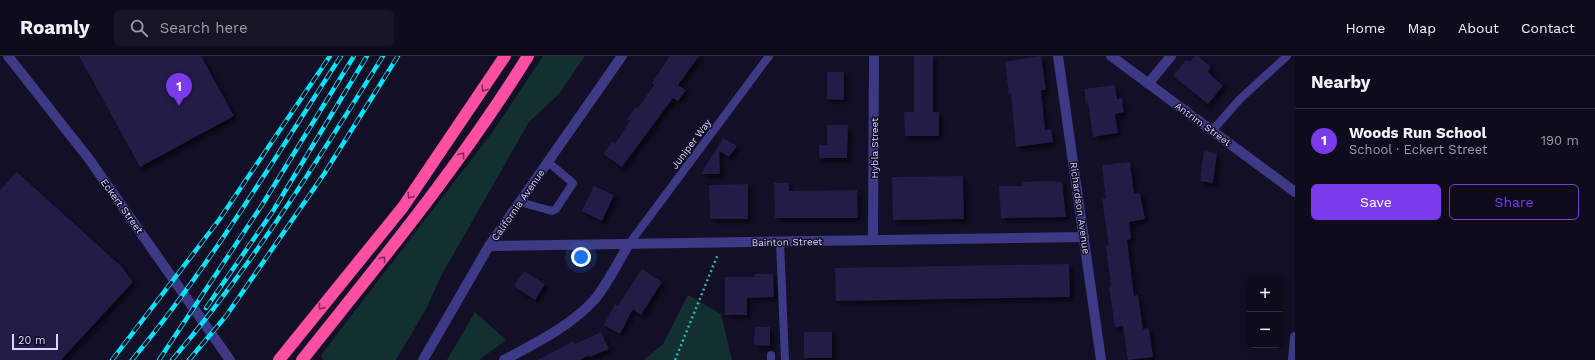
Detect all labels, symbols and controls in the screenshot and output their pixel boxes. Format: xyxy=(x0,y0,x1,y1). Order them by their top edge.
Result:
search box xyxy=(114,10,394,46)
text: Roamly xyxy=(20,16,90,39)
icon: search xyxy=(128,17,150,39)
text: Search here xyxy=(160,19,248,37)
text: Home xyxy=(1345,20,1385,36)
text: Map xyxy=(1407,20,1436,36)
text: About xyxy=(1458,20,1499,36)
text: Contact xyxy=(1521,20,1575,36)
text: Nearby xyxy=(1311,72,1370,92)
pin: 1 xyxy=(166,73,192,106)
one-way arrow xyxy=(481,85,489,92)
street label: Antrim Street xyxy=(1173,100,1234,149)
street label: Juniper Way xyxy=(669,116,714,171)
street label: Hybla Street xyxy=(869,117,880,178)
text: Woods Run School xyxy=(1349,124,1486,142)
text: 1 xyxy=(1321,133,1327,148)
text: 190 m xyxy=(1541,133,1579,148)
text: School · Eckert Street xyxy=(1349,142,1487,157)
one-way arrow xyxy=(457,153,464,160)
street label: Richardson Avenue xyxy=(1068,161,1092,255)
street label: California Avenue xyxy=(489,167,547,243)
street label: Eckert Street xyxy=(99,177,146,236)
button: Save xyxy=(1311,184,1441,220)
button: Share xyxy=(1449,184,1579,220)
one-way arrow xyxy=(408,191,415,198)
street label: Bainton Street xyxy=(751,236,823,248)
your location xyxy=(571,247,591,267)
one-way arrow xyxy=(379,256,386,263)
map controls xyxy=(1247,276,1283,348)
button: + xyxy=(1247,276,1283,312)
one-way arrow xyxy=(319,303,326,310)
button: − xyxy=(1247,312,1283,348)
scale bar xyxy=(12,332,58,351)
text: 20 m xyxy=(18,334,46,347)

